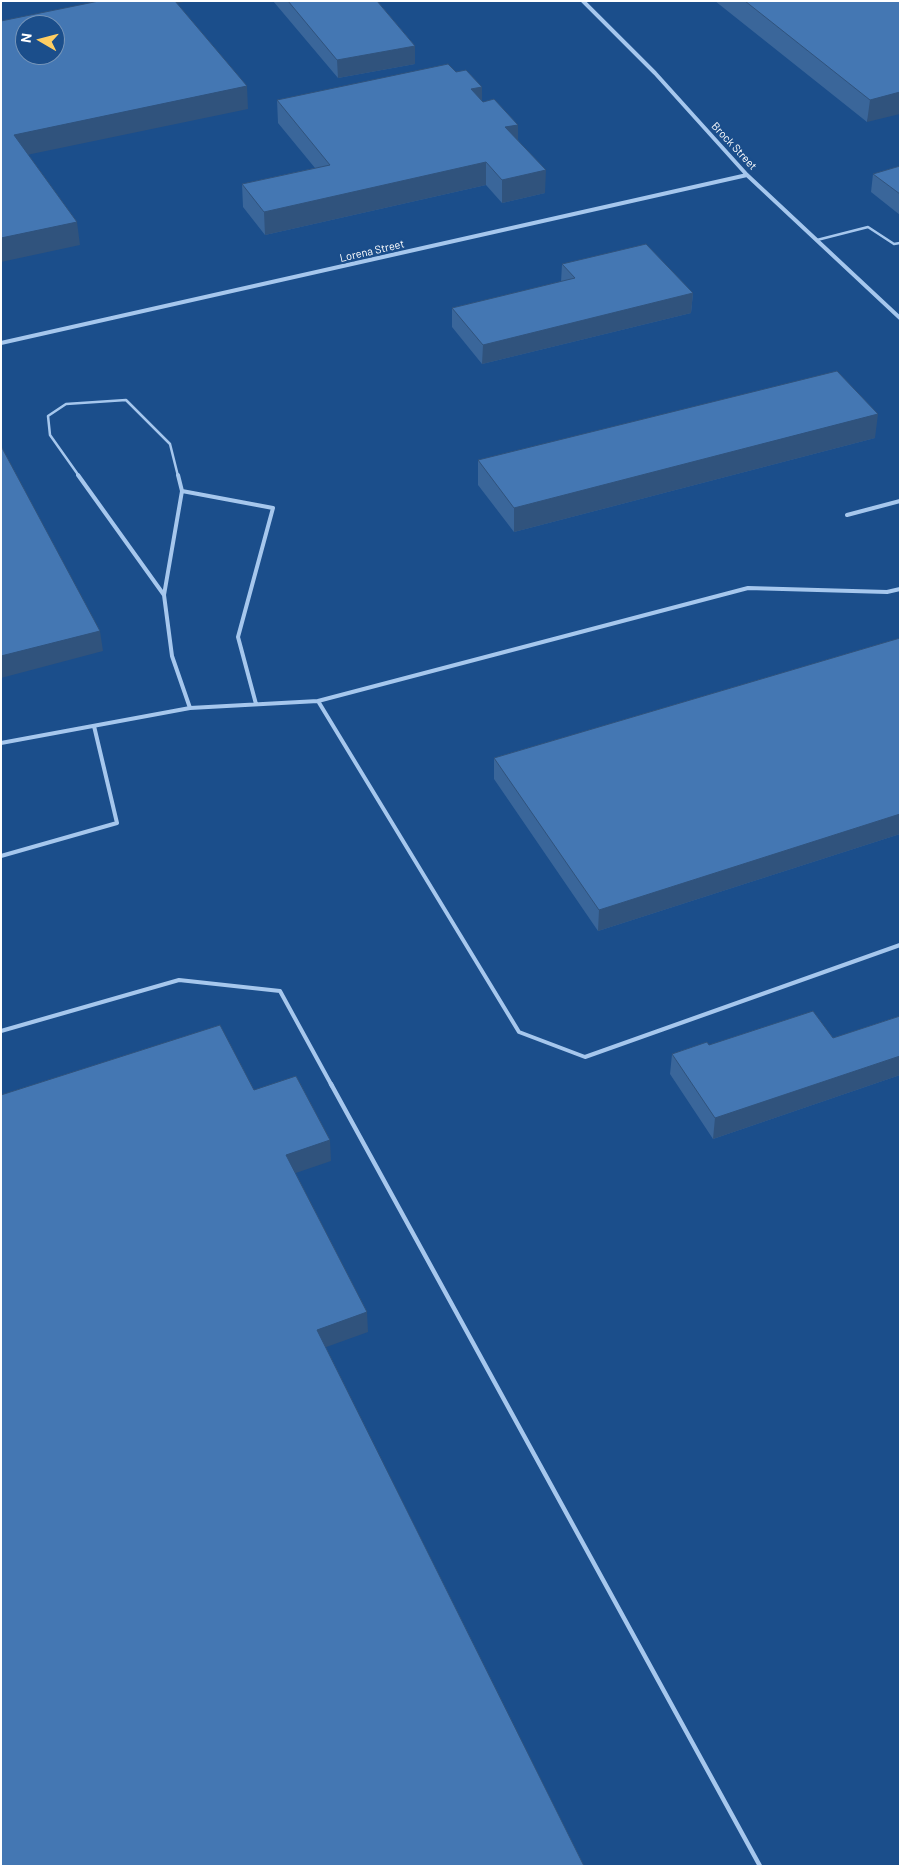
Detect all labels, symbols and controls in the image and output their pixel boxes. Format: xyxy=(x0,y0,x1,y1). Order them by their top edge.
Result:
north arrow xyxy=(15,15,65,65)
text: N xyxy=(17,32,35,44)
street label: Brock Street xyxy=(709,119,759,173)
street label: Lorena Street xyxy=(338,237,406,265)

